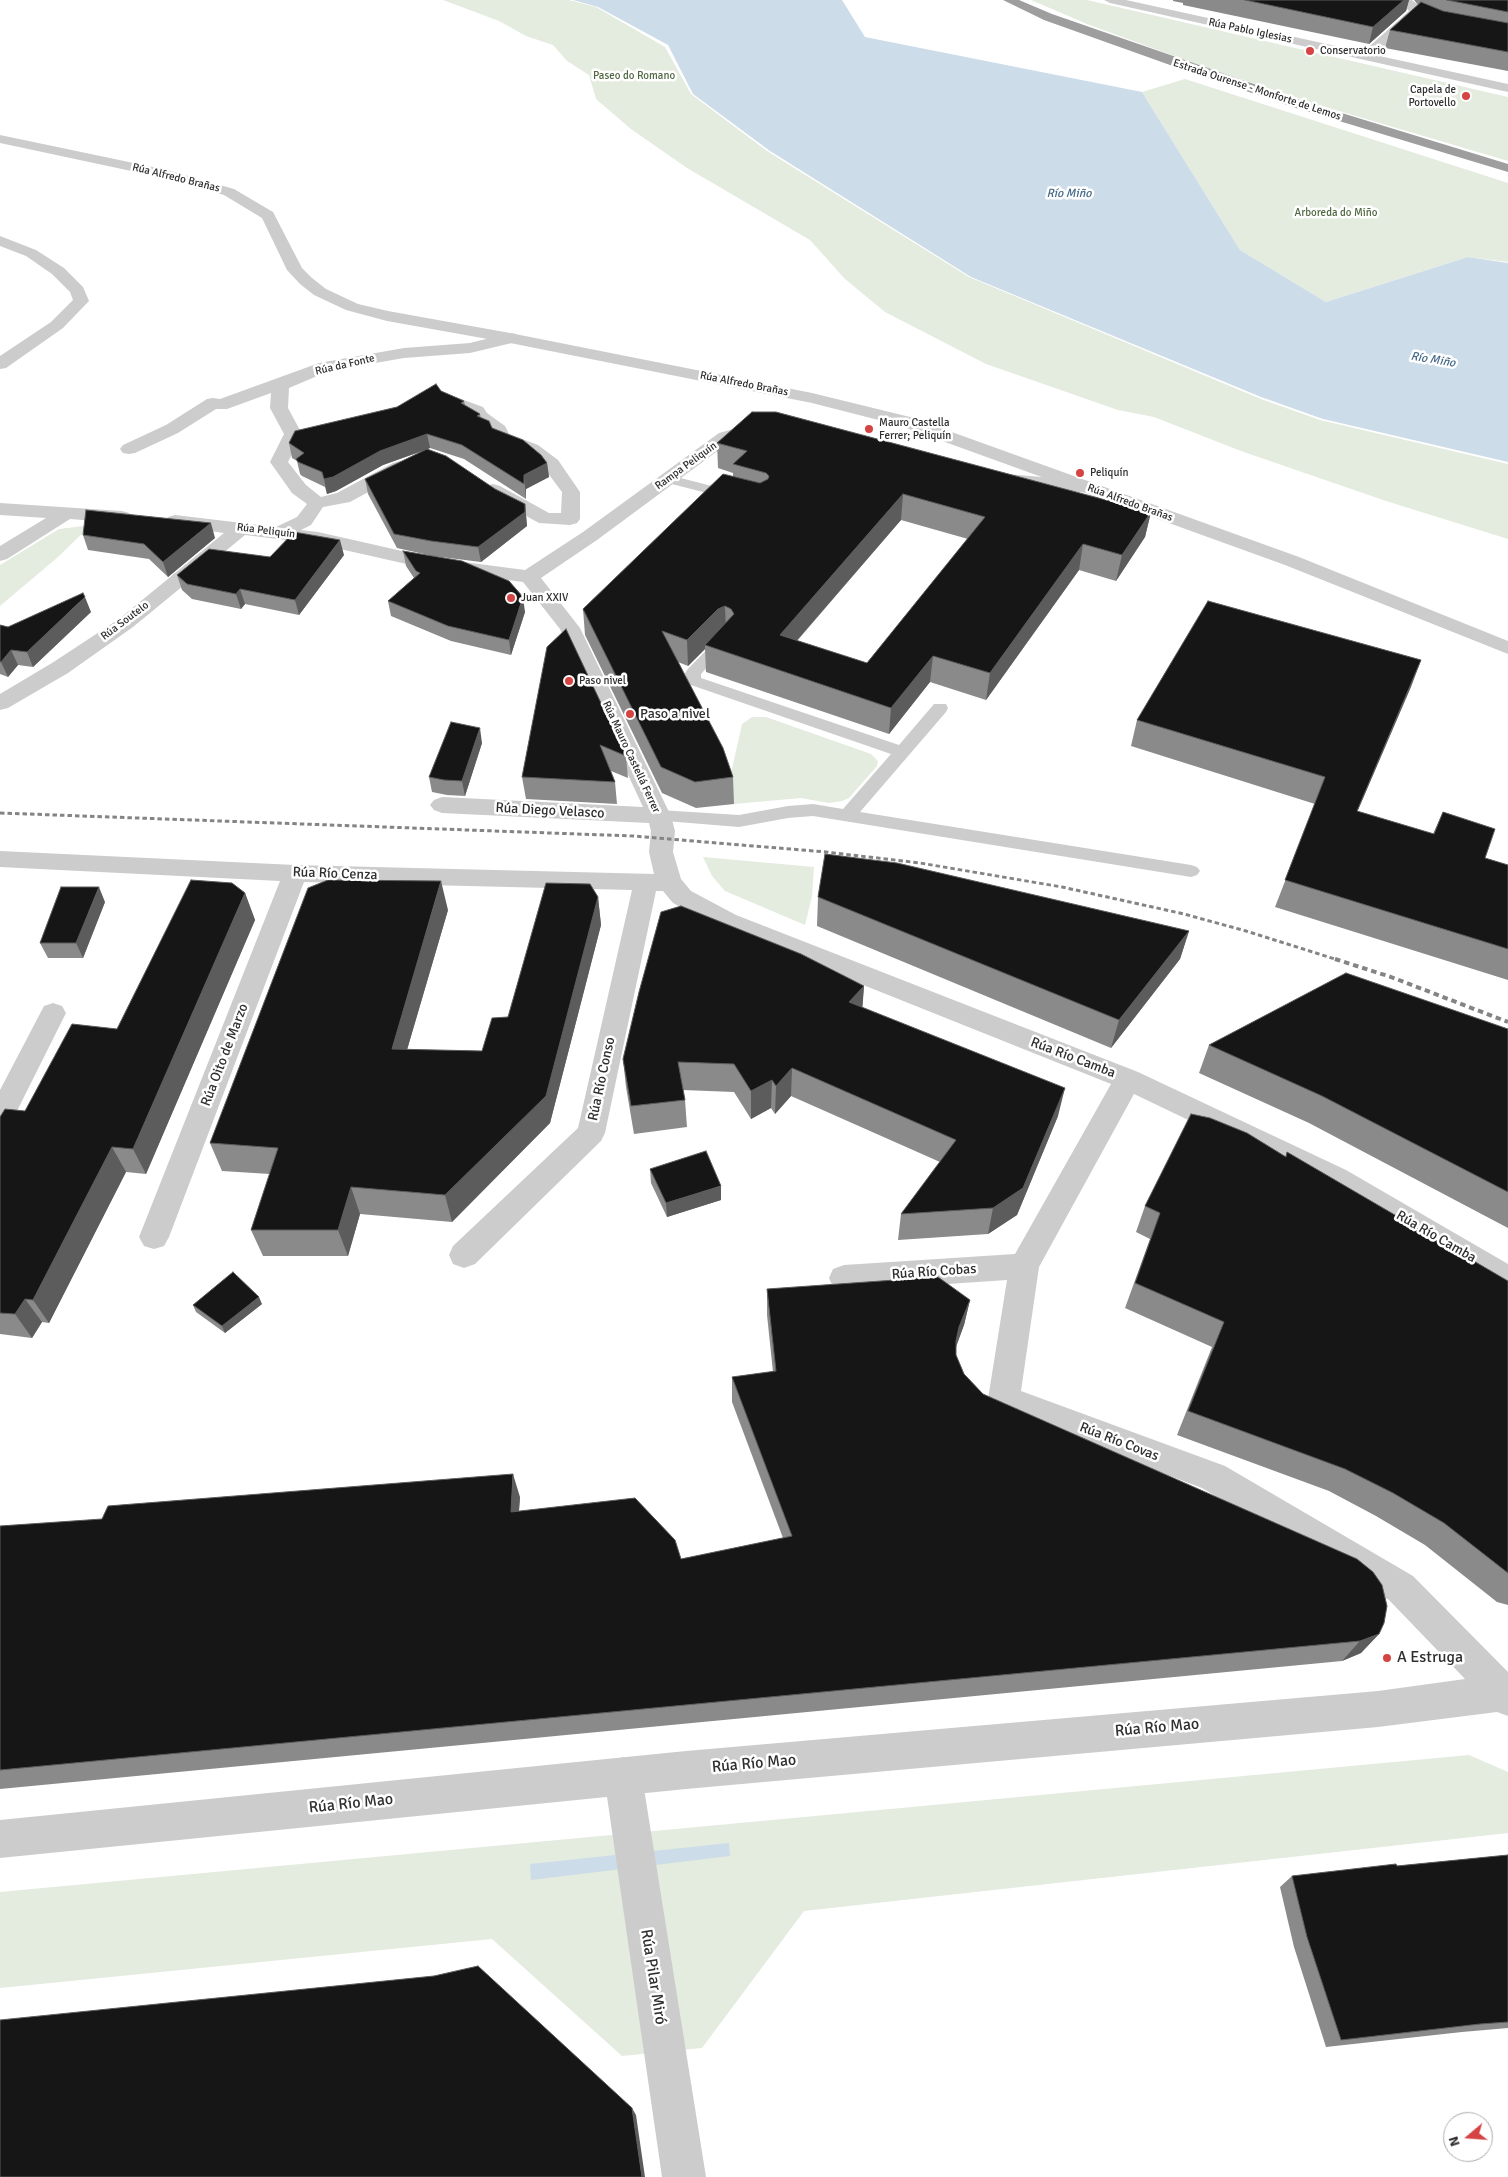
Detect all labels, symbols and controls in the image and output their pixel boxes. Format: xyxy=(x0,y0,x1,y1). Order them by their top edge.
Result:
street label: Rúa Pablo Iglesias xyxy=(1207,16,1293,46)
place label: Conservatorio xyxy=(1320,44,1386,58)
marker: Conservatorio xyxy=(1304,45,1316,57)
street label: Estrada Ourense - Monforte de Lemos xyxy=(1171,57,1343,123)
park label: Paseo do Romano xyxy=(593,69,675,83)
place label: Capela de Portovello xyxy=(1408,83,1456,109)
marker: Capela de Portovello xyxy=(1460,90,1472,102)
street label: Rúa Alfredo Brañas xyxy=(131,161,221,195)
water label: Río Miño xyxy=(1046,187,1092,201)
park label: Arboreda do Miño xyxy=(1294,206,1378,220)
water label: Río Miño xyxy=(1410,349,1456,371)
street label: Rúa da Fonte xyxy=(314,352,376,378)
street label: Rúa Alfredo Brañas xyxy=(699,369,789,399)
place label: Mauro Castella Ferrer; Peliquín xyxy=(879,416,951,442)
marker: Mauro Castella Ferrer; Peliquín xyxy=(863,423,875,435)
street label: Rampa Peliquín xyxy=(653,439,719,493)
place label: Peliquín xyxy=(1090,466,1128,480)
marker: Peliquín xyxy=(1074,467,1086,479)
street label: Rúa Alfredo Brañas xyxy=(1086,481,1174,525)
street label: Rúa Peliquín xyxy=(236,521,296,541)
place label: Juan XXIV xyxy=(521,591,568,605)
marker: Juan XXIV xyxy=(505,592,517,604)
street label: Rúa Soutelo xyxy=(99,599,151,643)
place label: Paso nivel xyxy=(579,674,626,688)
marker: Paso nivel xyxy=(563,675,575,687)
street label: Rúa Mauro Castellá Ferrer xyxy=(599,699,663,815)
place label: Paso a nivel xyxy=(640,706,710,722)
marker: Paso a nivel xyxy=(624,708,636,720)
street label: Rúa Diego Velasco xyxy=(495,800,605,822)
street label: Rúa Río Cenza xyxy=(292,864,378,884)
street label: Rúa Oito de Marzo xyxy=(198,1001,252,1109)
street label: Rúa Río Camba xyxy=(1028,1034,1118,1082)
street label: Rúa Río Conso xyxy=(585,1036,619,1122)
street label: Rúa Río Camba xyxy=(1393,1207,1479,1267)
street label: Rúa Río Cobas xyxy=(891,1261,977,1283)
street label: Rúa Río Covas xyxy=(1077,1419,1161,1465)
place label: A Estruga xyxy=(1397,1648,1463,1668)
marker: A Estruga xyxy=(1381,1652,1393,1664)
street label: Rúa Río Mao xyxy=(1114,1715,1200,1741)
street label: Rúa Río Mao xyxy=(711,1751,797,1777)
street label: Rúa Río Mao xyxy=(308,1790,394,1818)
street label: Rúa Pilar Miró xyxy=(636,1928,670,2026)
north arrow xyxy=(1443,2112,1493,2162)
text: N xyxy=(1445,2134,1464,2149)

